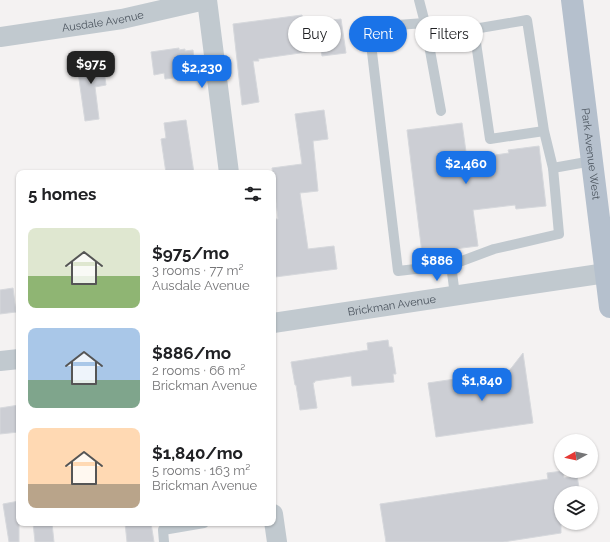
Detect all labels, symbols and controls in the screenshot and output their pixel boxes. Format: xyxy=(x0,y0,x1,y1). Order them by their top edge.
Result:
street label: Ausdale Avenue xyxy=(61,8,146,35)
chip: Buy xyxy=(288,16,341,52)
chip: Rent xyxy=(349,16,407,52)
chip: Filters xyxy=(415,16,483,52)
pin: $975 xyxy=(67,51,115,85)
pin: $2,230 xyxy=(169,55,235,89)
text: $975 xyxy=(76,56,106,71)
text: $2,230 xyxy=(181,60,223,75)
street label: Park Avenue West xyxy=(578,107,603,201)
pin: $2,460 xyxy=(433,151,499,185)
text: $2,460 xyxy=(445,156,487,171)
icon: filters xyxy=(242,183,264,205)
text: 5 homes xyxy=(28,184,96,204)
text: $975/mo xyxy=(152,243,229,263)
icon: home xyxy=(60,244,108,292)
pin: $886 xyxy=(413,248,461,282)
text: $886 xyxy=(421,253,453,268)
text: 3 rooms · 77 m² xyxy=(152,263,244,278)
text: Ausdale Avenue xyxy=(152,278,250,293)
street label: Brickman Avenue xyxy=(347,293,437,319)
text: $886/mo xyxy=(152,343,231,363)
icon: home xyxy=(60,344,108,392)
text: 2 rooms · 66 m² xyxy=(152,363,245,378)
pin: $1,840 xyxy=(449,368,515,402)
text: $1,840 xyxy=(462,373,502,388)
text: Brickman Avenue xyxy=(152,378,257,393)
north arrow xyxy=(554,434,598,478)
map controls xyxy=(554,434,598,530)
text: $1,840/mo xyxy=(152,443,243,463)
icon: home xyxy=(60,444,108,492)
text: 5 rooms · 163 m² xyxy=(152,463,250,478)
text: Brickman Avenue xyxy=(152,478,257,493)
button: layers xyxy=(554,486,598,530)

